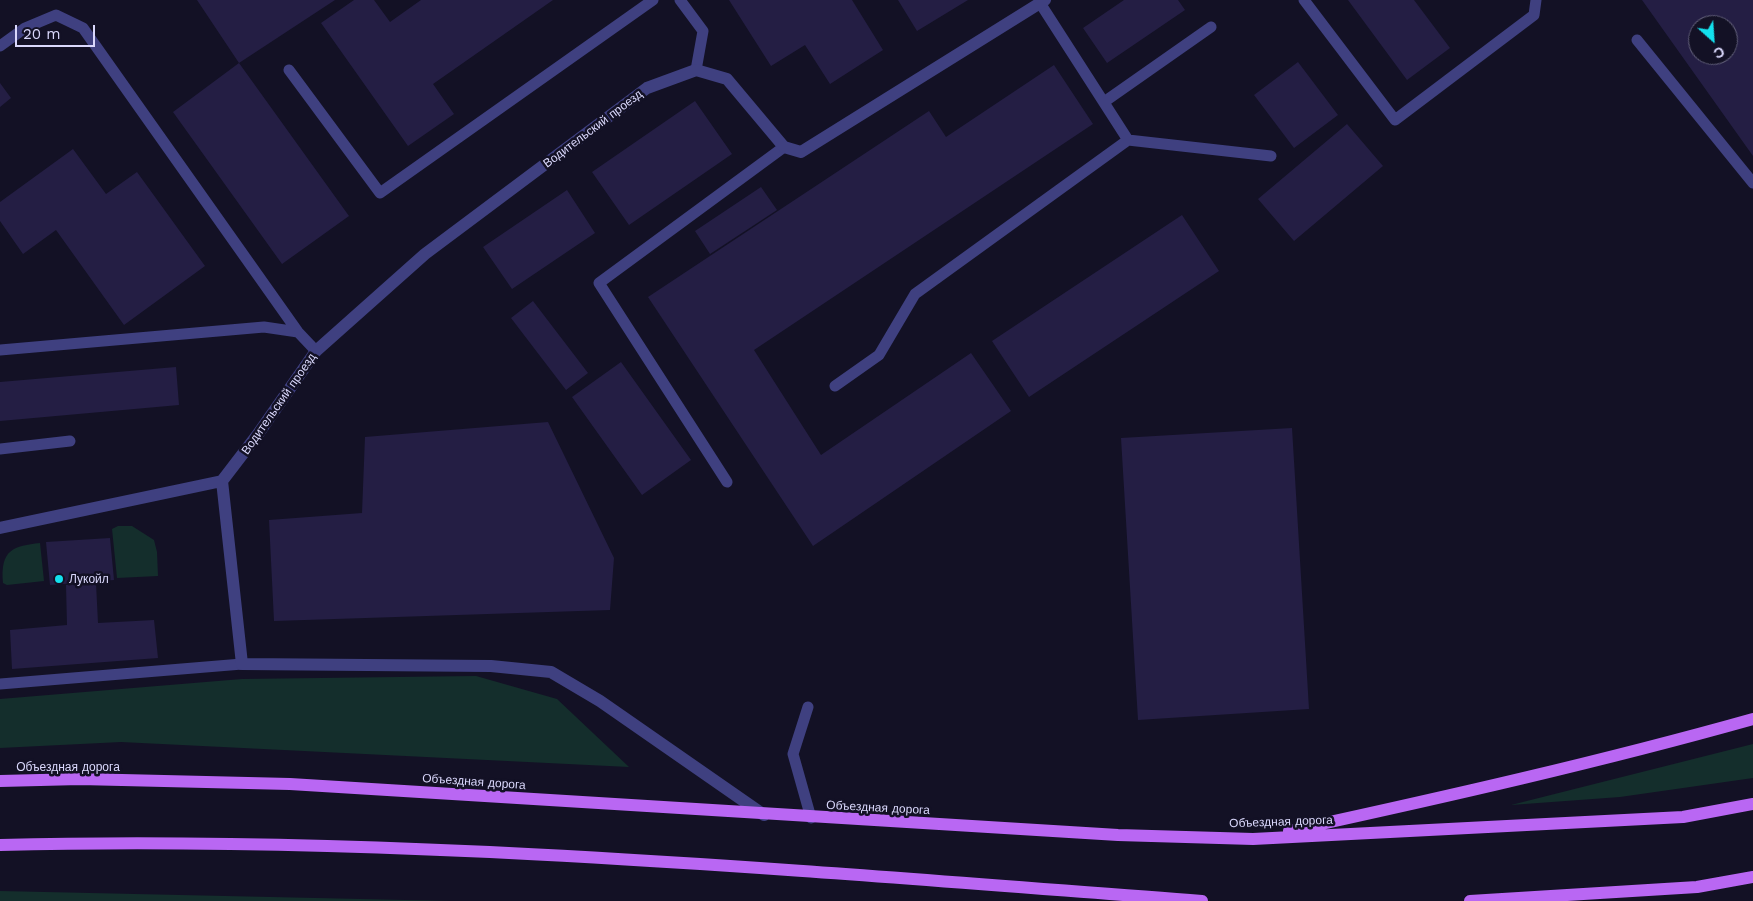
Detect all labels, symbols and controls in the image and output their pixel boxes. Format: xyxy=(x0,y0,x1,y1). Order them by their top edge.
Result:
scale bar xyxy=(18,15,98,47)
north arrow xyxy=(1688,15,1738,65)
text: 20 m xyxy=(23,25,61,43)
text: С xyxy=(1711,43,1727,62)
street label: Водительский проезд xyxy=(541,87,645,171)
street label: Водительский проезд xyxy=(239,351,319,457)
place label: Лукойл xyxy=(69,572,109,586)
marker: Лукойл xyxy=(53,573,65,585)
street label: Объездная дорога xyxy=(16,760,120,774)
street label: Объездная дорога xyxy=(422,771,526,793)
street label: Объездная дорога xyxy=(826,798,930,818)
street label: Объездная дорога xyxy=(1229,813,1333,831)

